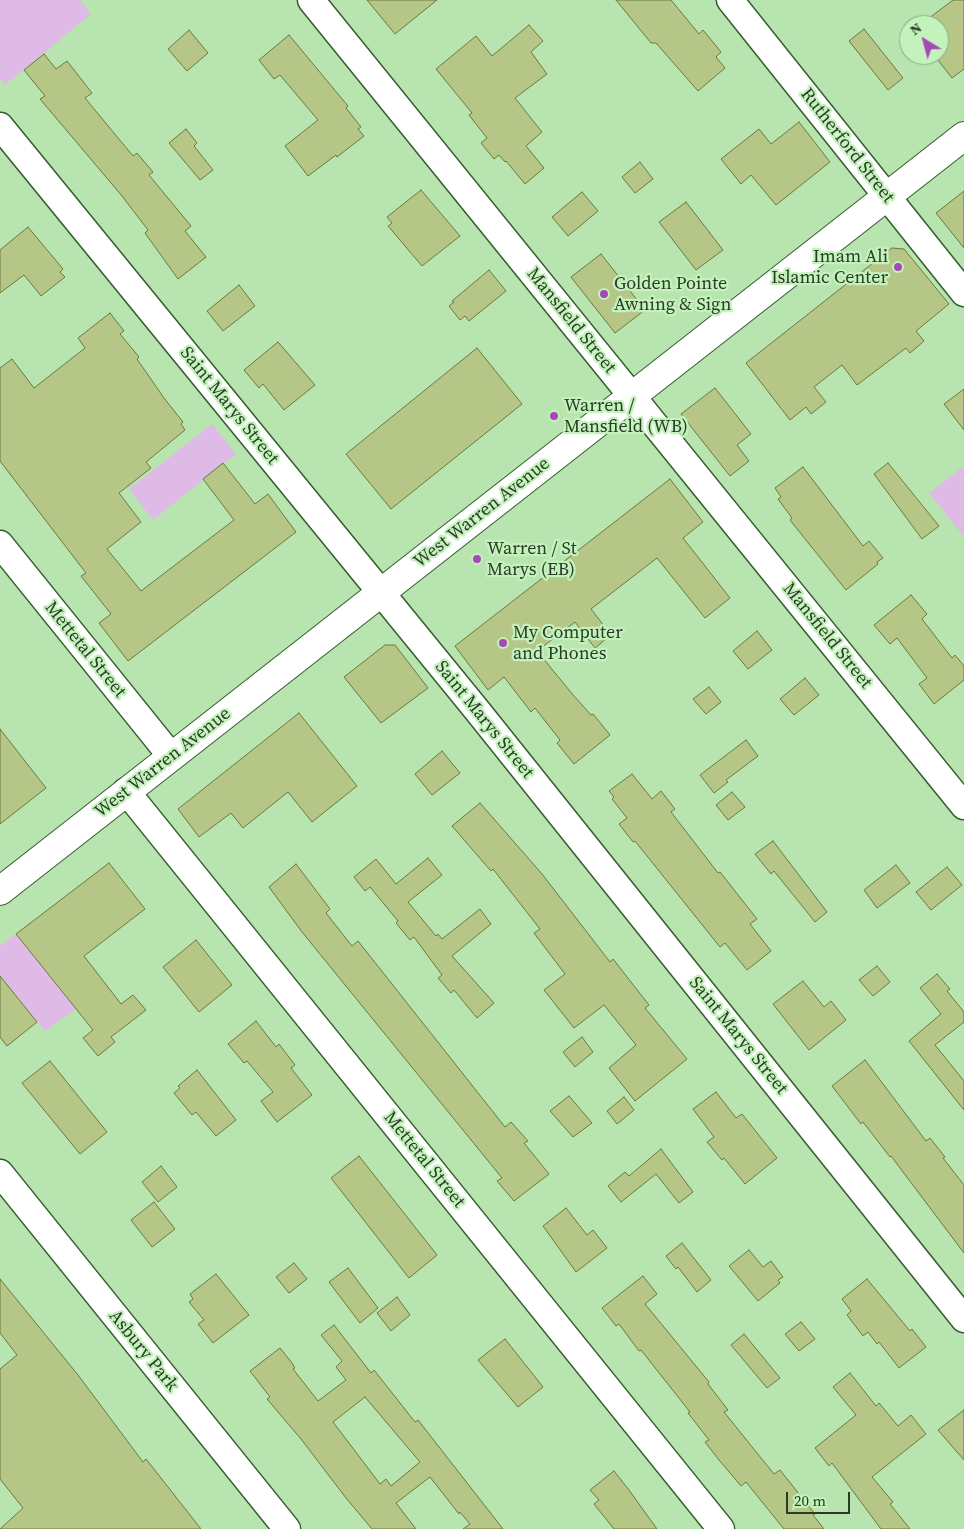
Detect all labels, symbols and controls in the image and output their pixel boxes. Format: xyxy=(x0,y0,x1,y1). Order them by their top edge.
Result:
north arrow xyxy=(899,15,949,65)
text: N xyxy=(905,18,926,40)
street label: Rutherford Street xyxy=(795,84,899,208)
place label: Imam Ali Islamic Center xyxy=(771,246,888,288)
marker: Imam Ali Islamic Center xyxy=(892,261,904,273)
street label: Mansfield Street xyxy=(522,264,620,378)
place label: Golden Pointe Awning & Sign xyxy=(614,273,731,316)
marker: Golden Pointe Awning & Sign xyxy=(598,288,610,300)
street label: Saint Marys Street xyxy=(175,343,283,469)
place label: Warren / Mansfield (WB) xyxy=(564,395,688,438)
marker: Warren / Mansfield (WB) xyxy=(548,410,560,422)
street label: West Warren Avenue xyxy=(410,453,554,573)
place label: Warren / St Marys (EB) xyxy=(487,538,576,580)
marker: Warren / St Marys (EB) xyxy=(471,553,483,565)
street label: Mansfield Street xyxy=(778,579,876,693)
street label: Mettetal Street xyxy=(40,598,130,702)
place label: My Computer and Phones xyxy=(513,622,623,664)
marker: My Computer and Phones xyxy=(497,637,509,649)
street label: Saint Marys Street xyxy=(430,657,538,783)
street label: West Warren Avenue xyxy=(91,703,235,823)
street label: Saint Marys Street xyxy=(684,973,792,1099)
street label: Mettetal Street xyxy=(379,1108,469,1212)
street label: Asbury Park xyxy=(104,1306,182,1396)
scale bar xyxy=(789,1482,853,1514)
text: 20 m xyxy=(794,1490,826,1511)

